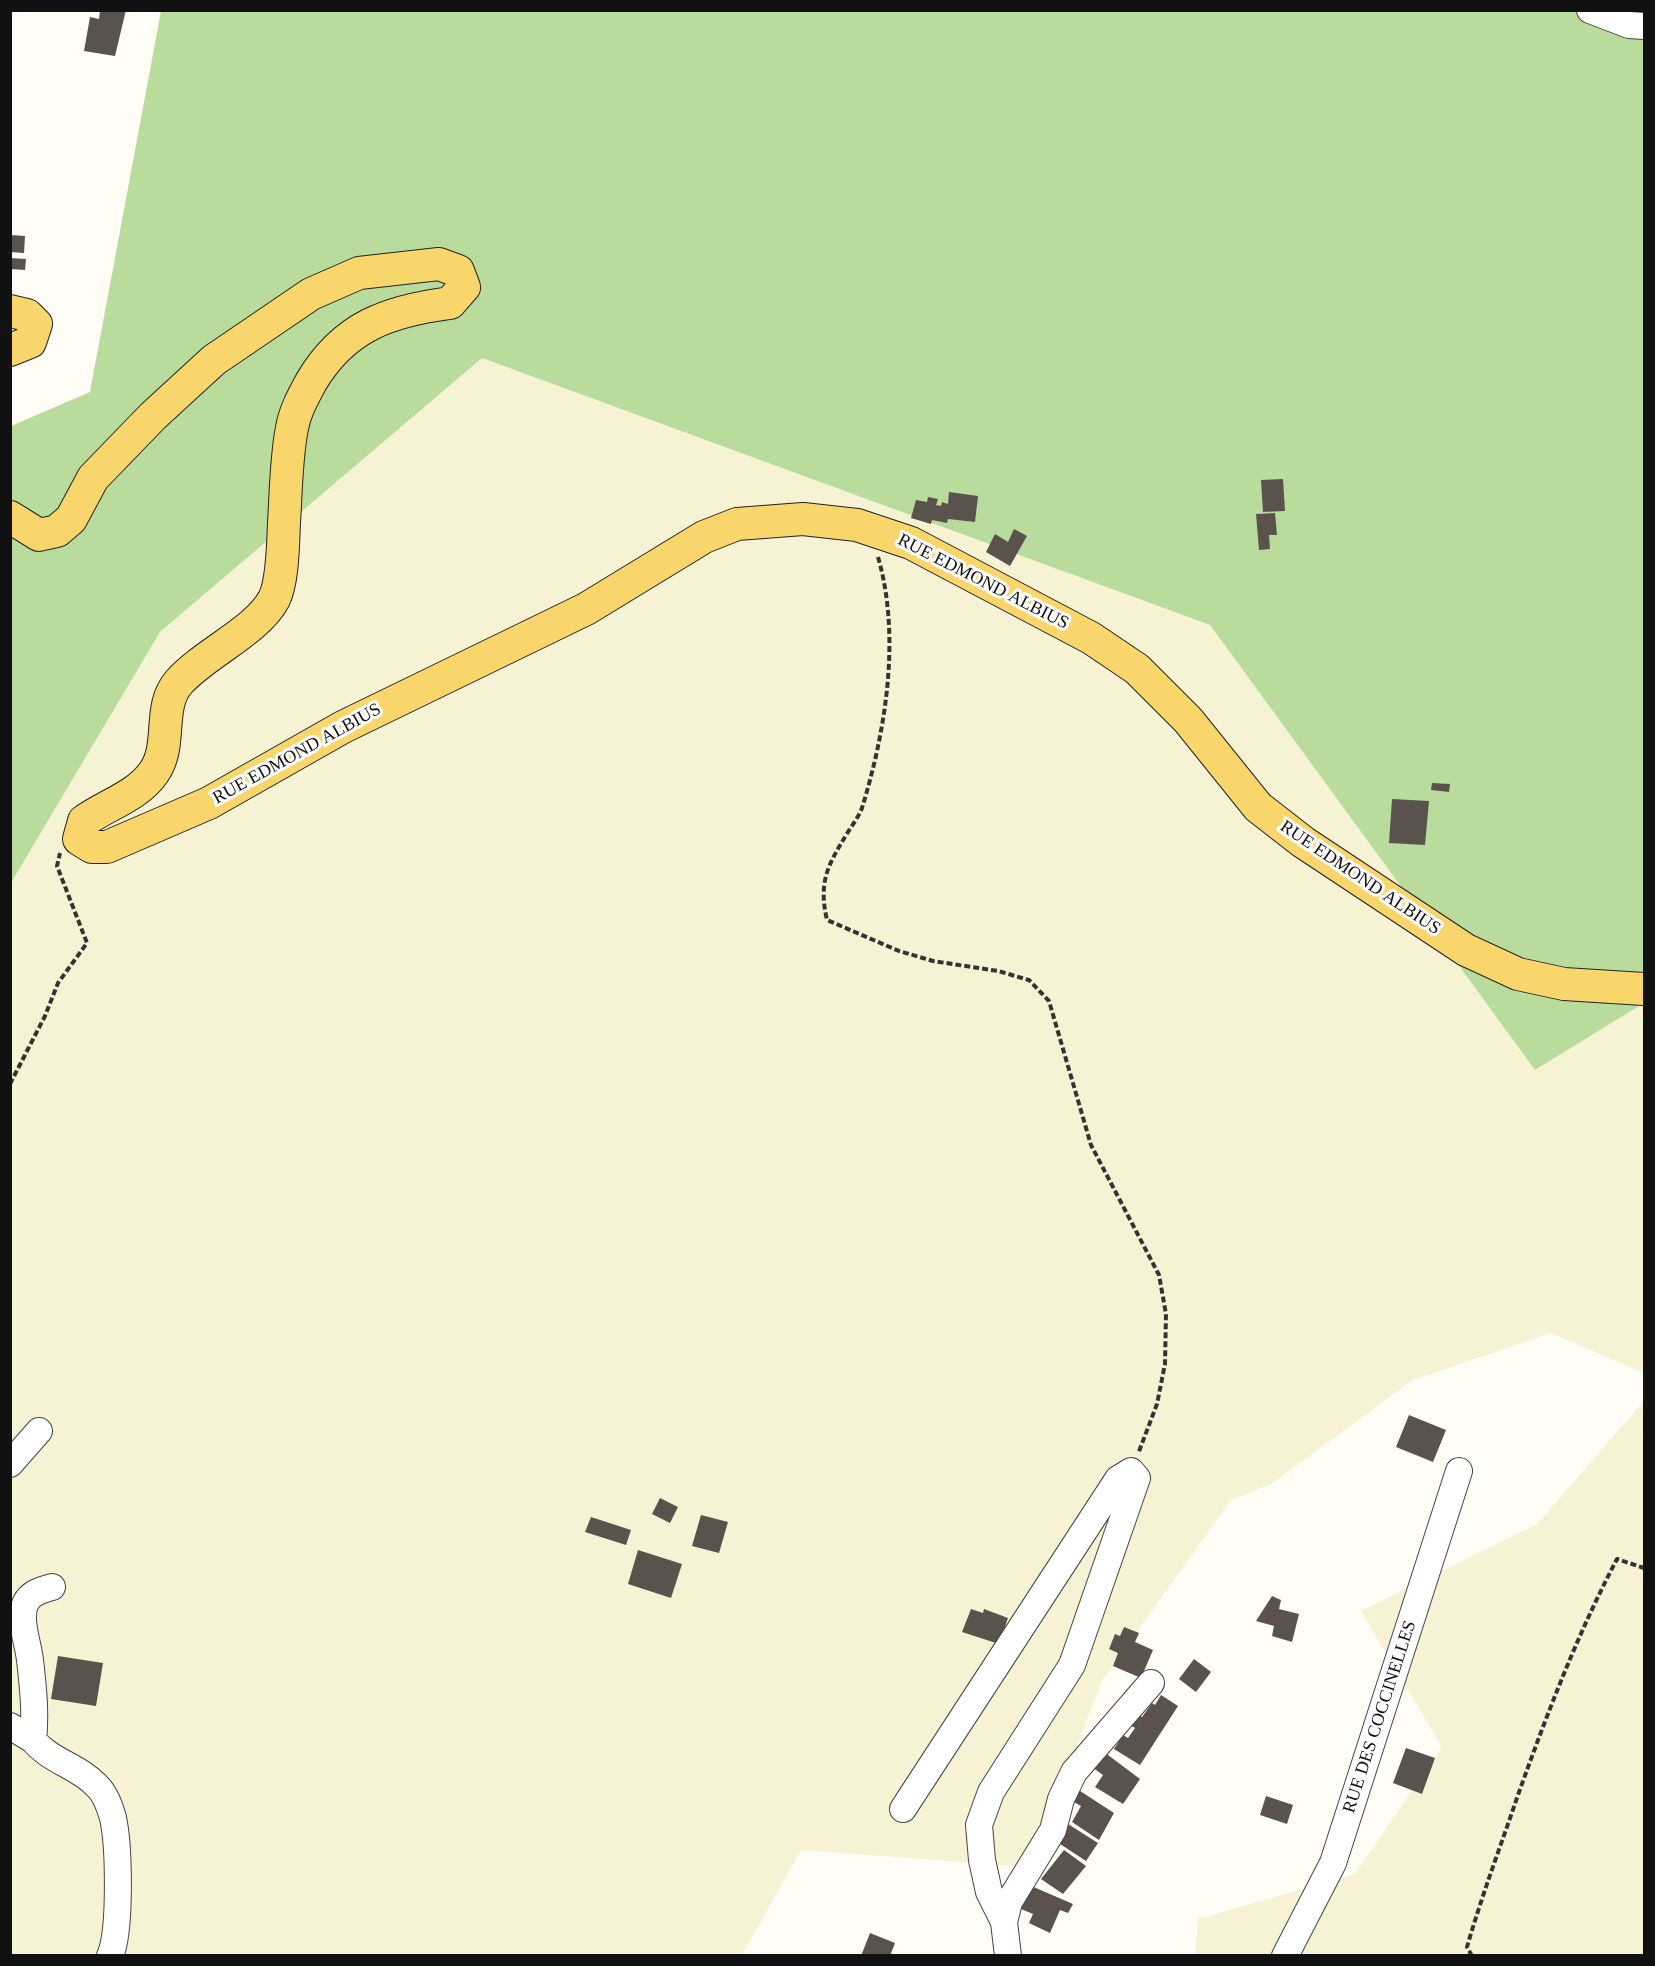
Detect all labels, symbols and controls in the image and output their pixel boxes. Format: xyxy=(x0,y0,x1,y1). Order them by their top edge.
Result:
street label: RUE EDMOND ALBIUS xyxy=(894,529,1072,635)
street label: RUE EDMOND ALBIUS xyxy=(209,699,385,809)
street label: RUE EDMOND ALBIUS xyxy=(1276,816,1444,940)
street label: RUE DES COCCINELLES xyxy=(1339,1618,1421,1816)

